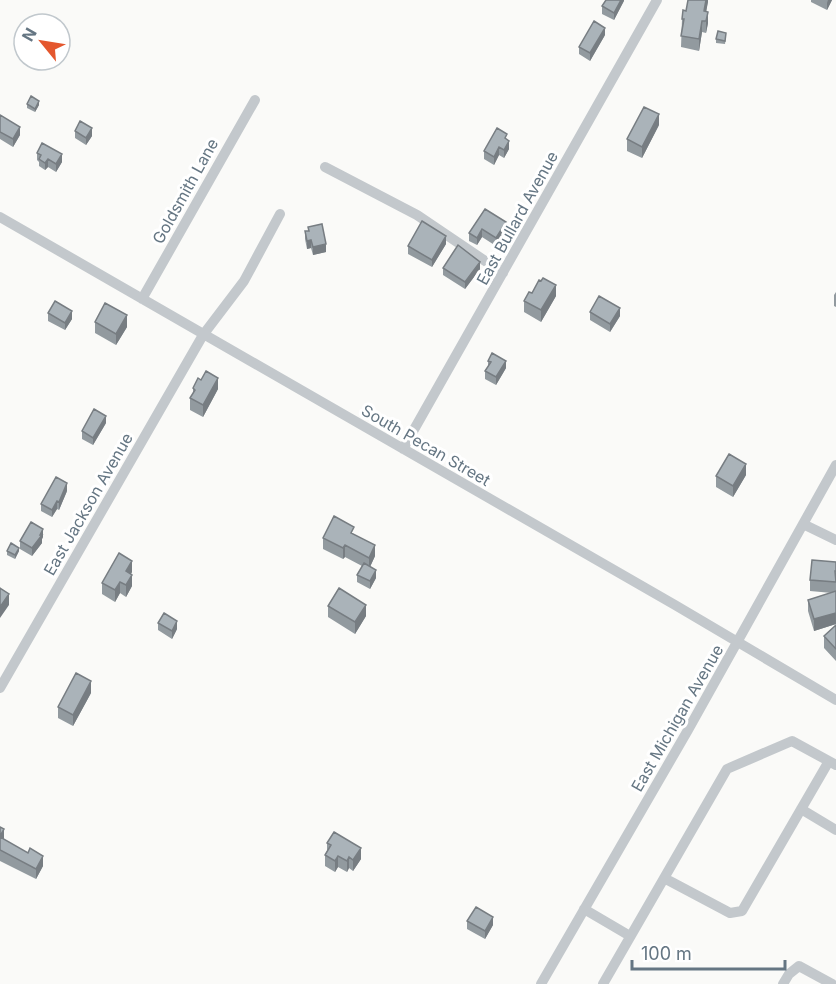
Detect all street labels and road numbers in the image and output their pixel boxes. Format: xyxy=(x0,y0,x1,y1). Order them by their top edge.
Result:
street label: Goldsmith Lane xyxy=(148,135,222,247)
street label: East Bullard Avenue xyxy=(472,148,562,288)
street label: South Pecan Street xyxy=(358,400,494,490)
street label: East Jackson Avenue xyxy=(39,429,137,579)
street label: East Michigan Avenue xyxy=(627,641,727,795)

